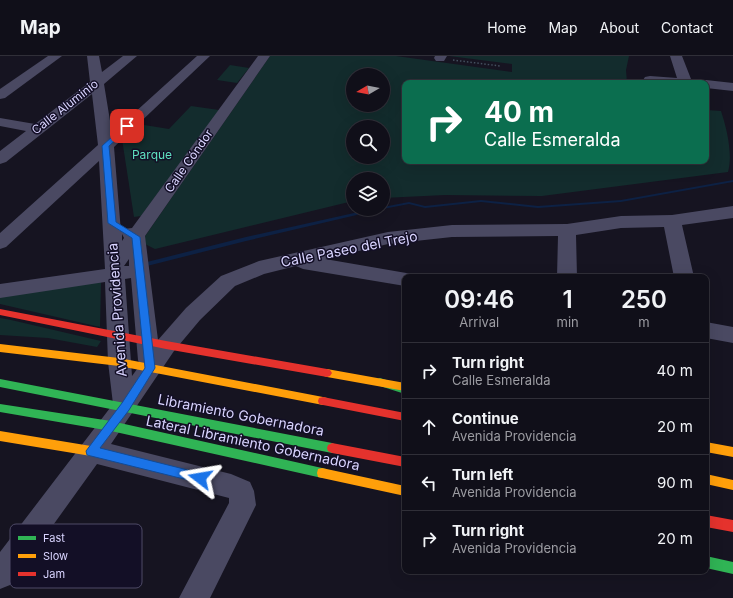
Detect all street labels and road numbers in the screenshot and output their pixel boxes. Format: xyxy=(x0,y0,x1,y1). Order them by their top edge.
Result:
street label: Calle Aluminio xyxy=(28,76,101,137)
street label: Calle Cóndor xyxy=(161,126,216,195)
street label: Calle Paseo del Trejo xyxy=(279,227,419,270)
street label: Avenida Providencia xyxy=(103,243,130,378)
street label: Libramiento Gobernadora xyxy=(156,390,326,439)
street label: Lateral Libramiento Gobernadora xyxy=(145,412,361,473)

